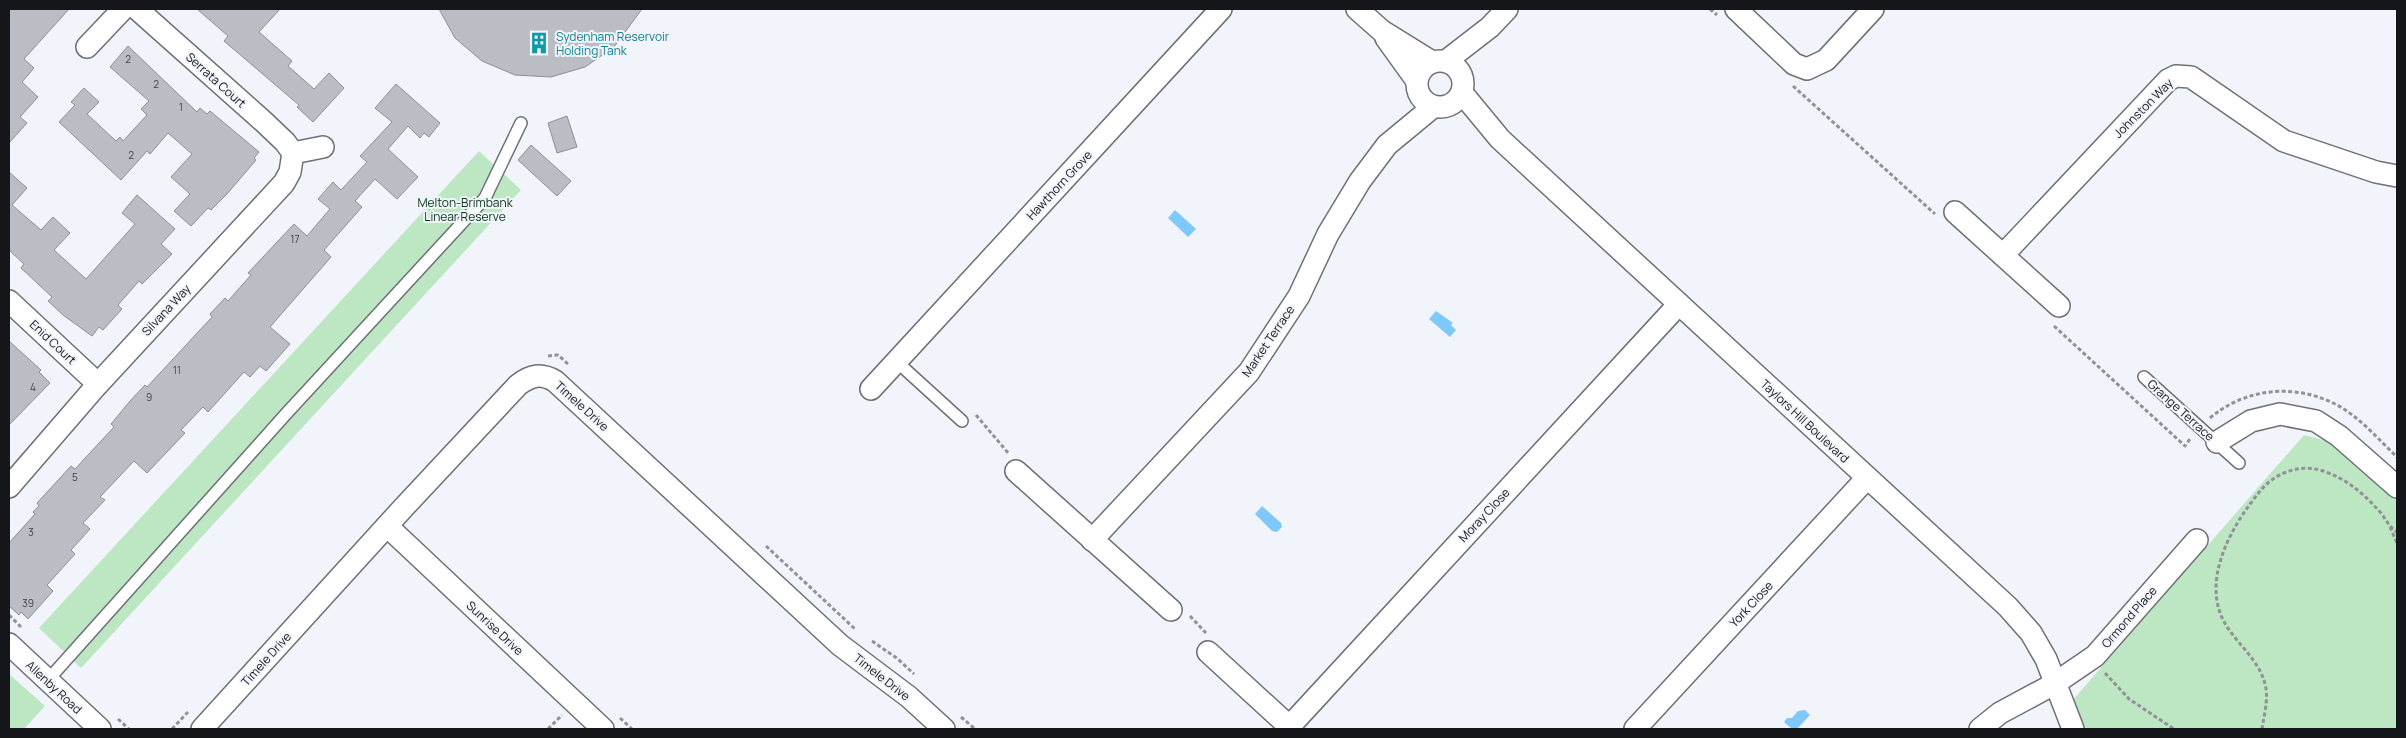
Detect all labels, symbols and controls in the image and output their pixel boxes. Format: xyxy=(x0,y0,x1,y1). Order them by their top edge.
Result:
place label: Sydenham Reservoir Holding Tank xyxy=(556,28,670,59)
building icon: Sydenham Reservoir Holding Tank xyxy=(526,30,552,56)
street label: Serrata Court xyxy=(182,48,250,112)
house number: 2 xyxy=(125,52,131,66)
street label: Johnston Way xyxy=(2110,74,2177,141)
house number: 2 xyxy=(153,77,159,91)
house number: 1 xyxy=(179,100,183,114)
street label: Hawthorn Grove xyxy=(1022,147,1096,223)
house number: 2 xyxy=(128,148,134,162)
park label: Melton-Brimbank Linear Reserve xyxy=(417,194,514,225)
house number: 17 xyxy=(291,232,299,246)
street label: Silvana Way xyxy=(138,280,195,340)
street label: Market Terrace xyxy=(1238,302,1298,380)
street label: Enid Court xyxy=(26,316,80,368)
house number: 11 xyxy=(173,363,181,377)
street label: Taylors Hill Boulevard xyxy=(1757,375,1853,467)
street label: Grange Terrace xyxy=(2144,375,2218,445)
street label: Timele Drive xyxy=(551,377,613,435)
house number: 4 xyxy=(30,380,36,394)
house number: 9 xyxy=(146,390,152,404)
house number: 5 xyxy=(72,470,78,484)
street label: Moray Close xyxy=(1455,484,1513,546)
house number: 3 xyxy=(28,525,34,539)
street label: York Close xyxy=(1725,577,1777,631)
street label: Ormond Place xyxy=(2097,582,2161,652)
house number: 39 xyxy=(22,596,34,610)
street label: Sunrise Drive xyxy=(463,597,527,659)
street label: Timele Drive xyxy=(237,628,295,690)
street label: Timele Drive xyxy=(850,650,914,704)
street label: Allenby Road xyxy=(22,657,86,717)

